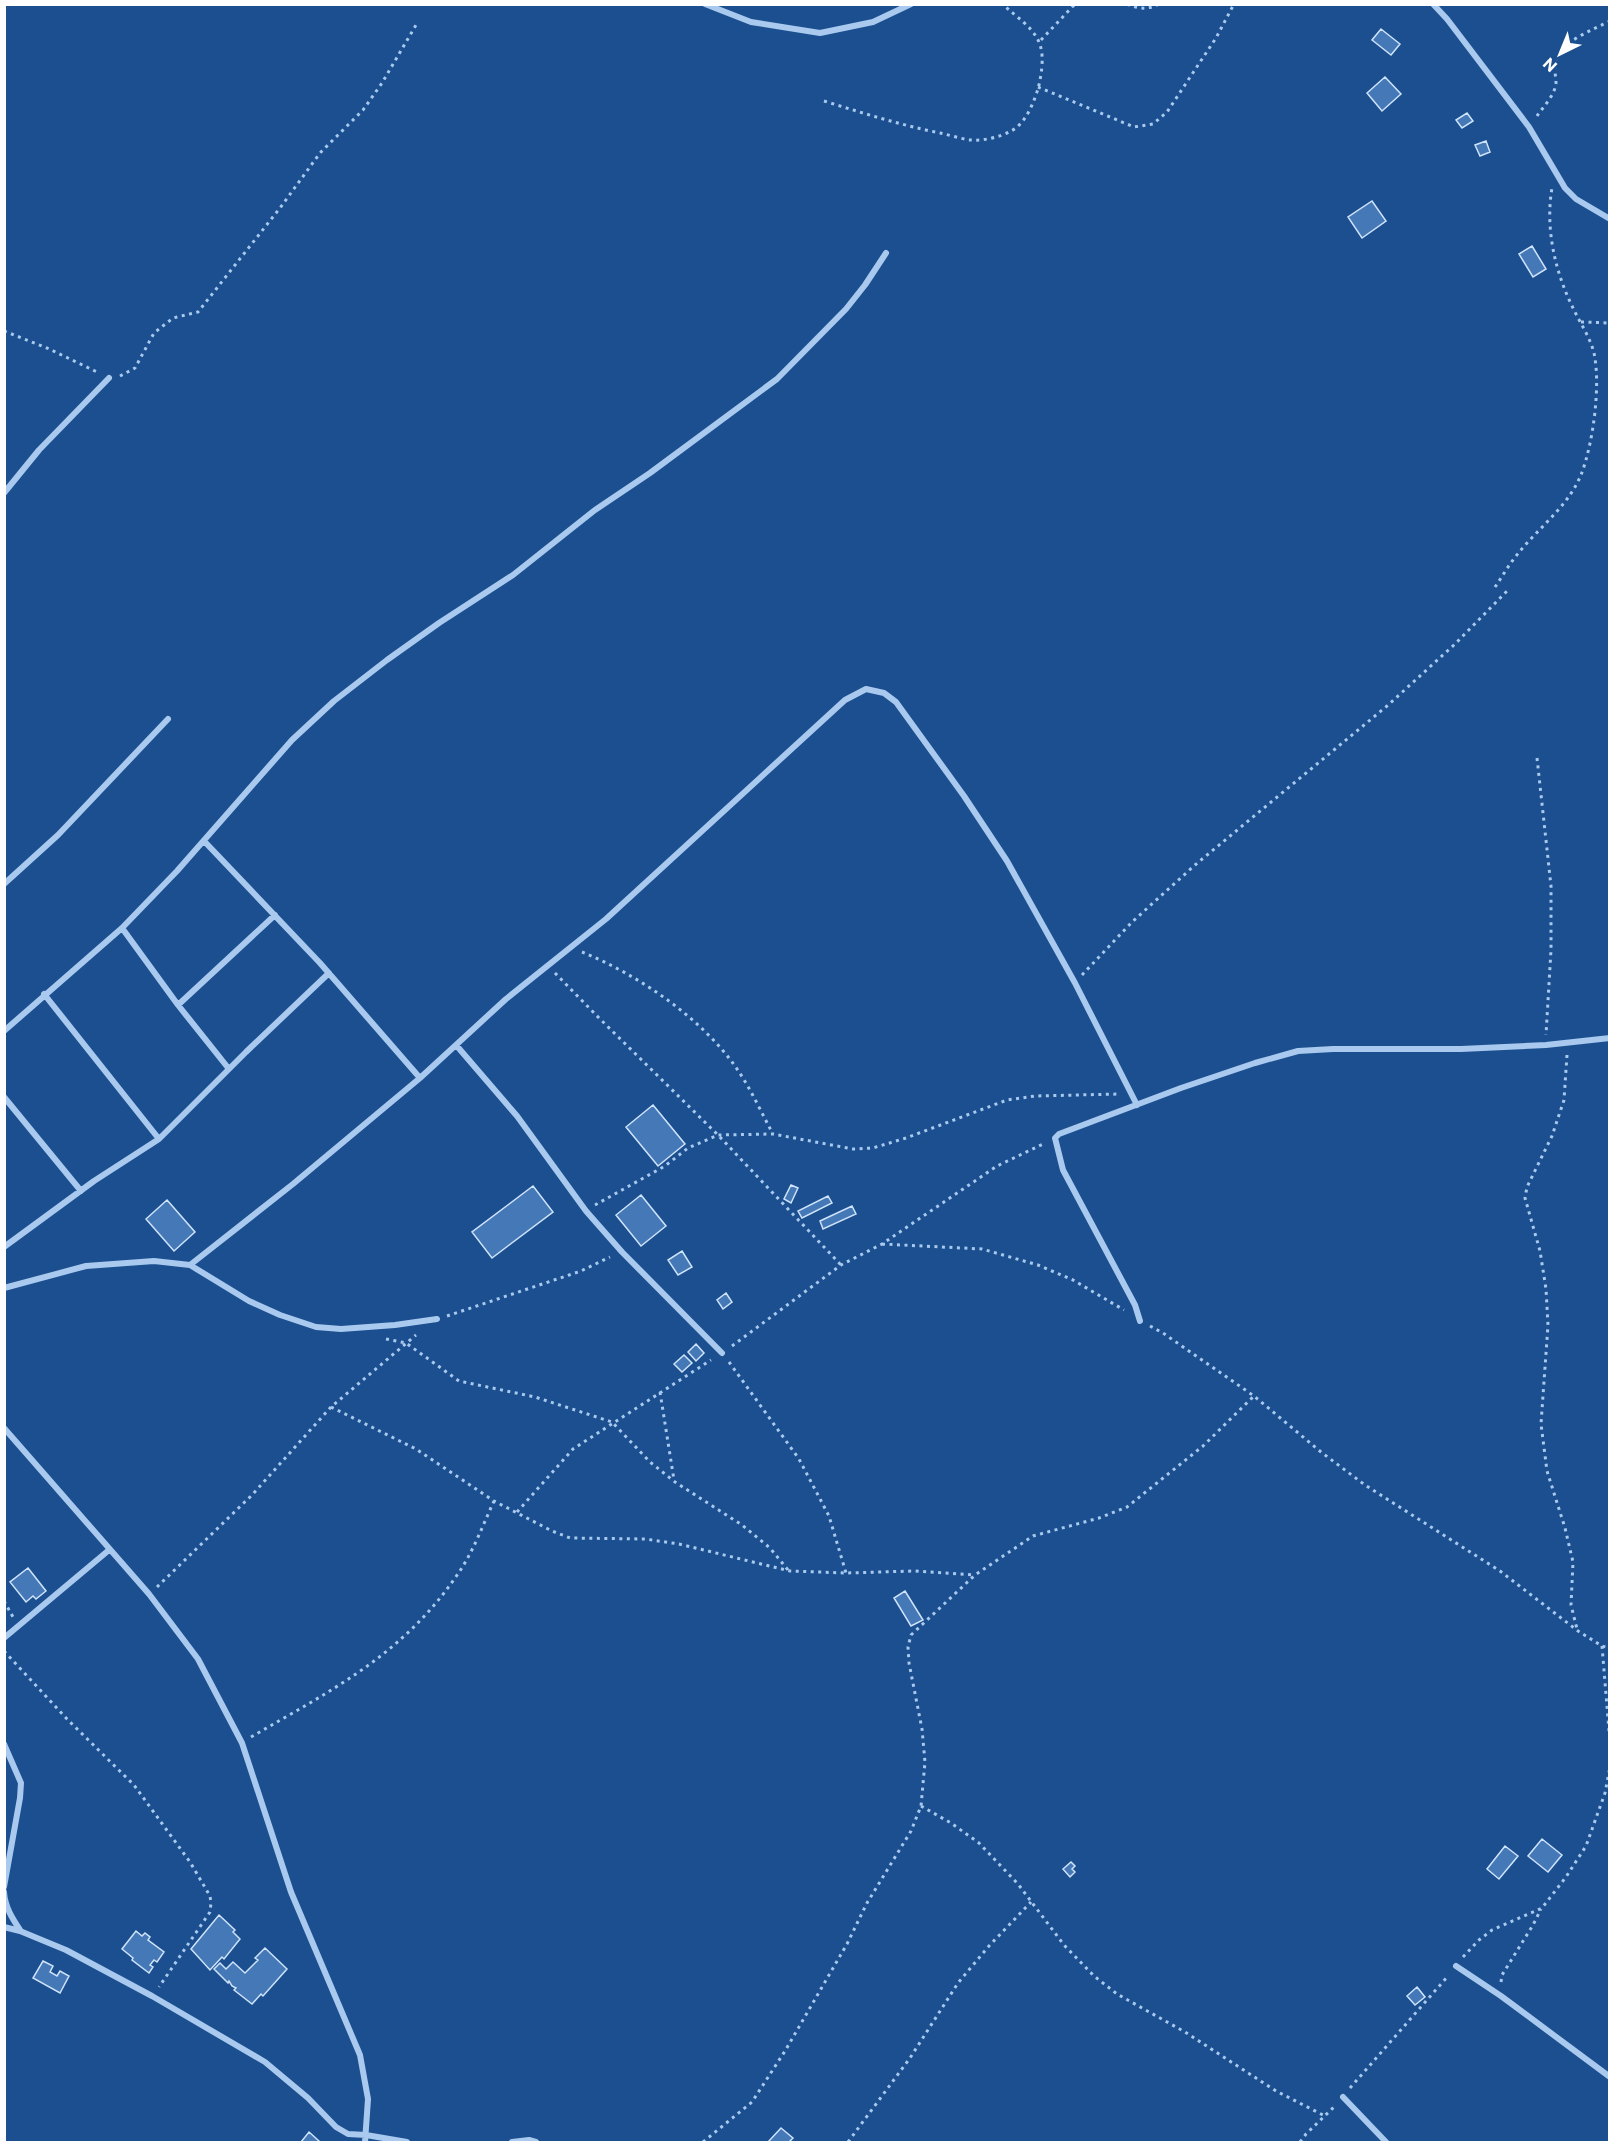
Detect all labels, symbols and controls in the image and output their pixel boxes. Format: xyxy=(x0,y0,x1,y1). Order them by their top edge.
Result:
north arrow xyxy=(1530,24,1590,84)
text: N xyxy=(1539,54,1560,76)

